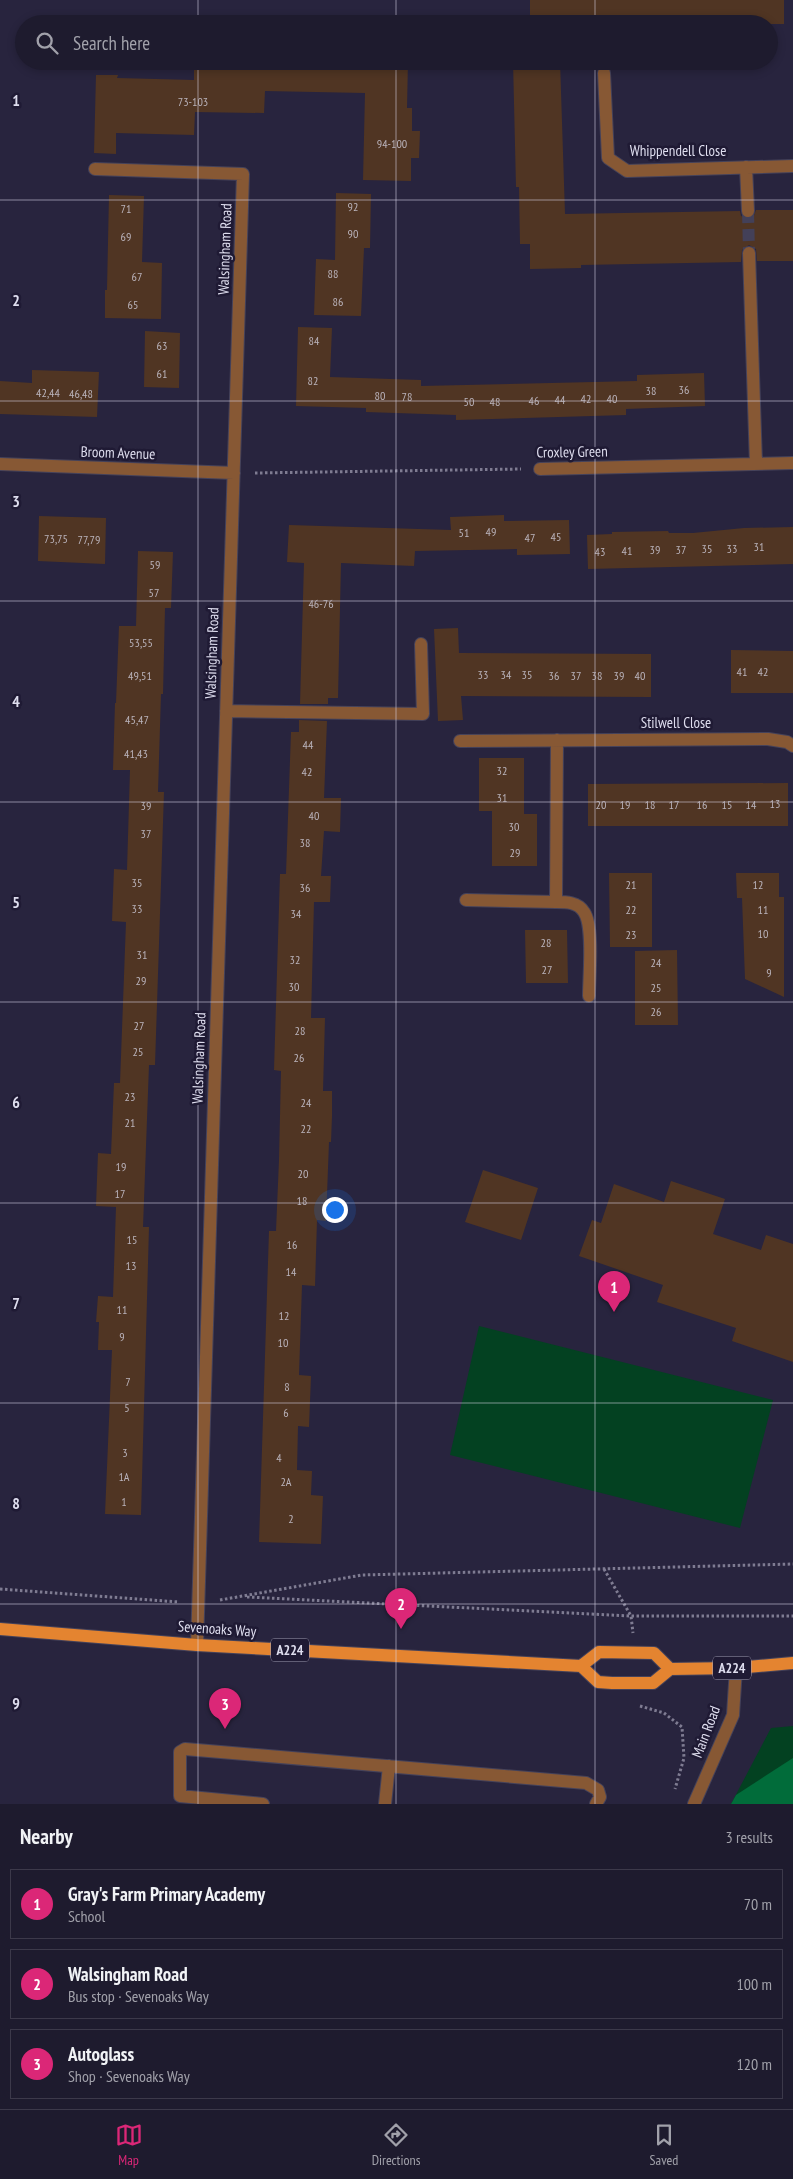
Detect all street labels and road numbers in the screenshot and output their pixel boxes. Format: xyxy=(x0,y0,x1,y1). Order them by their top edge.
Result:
street label: Whippendell Close xyxy=(630,141,726,160)
street label: Walsingham Road xyxy=(213,203,236,295)
street label: Croxley Green xyxy=(536,441,608,462)
street label: Broom Avenue xyxy=(80,442,156,463)
street label: Walsingham Road xyxy=(200,607,223,699)
street label: Stilwell Close xyxy=(641,713,711,732)
street label: Walsingham Road xyxy=(187,1012,210,1104)
street label: Sevenoaks Way xyxy=(177,1616,257,1641)
road number: A224 xyxy=(271,1638,309,1662)
road number: A224 xyxy=(713,1656,751,1680)
street label: Main Road xyxy=(687,1703,724,1761)

